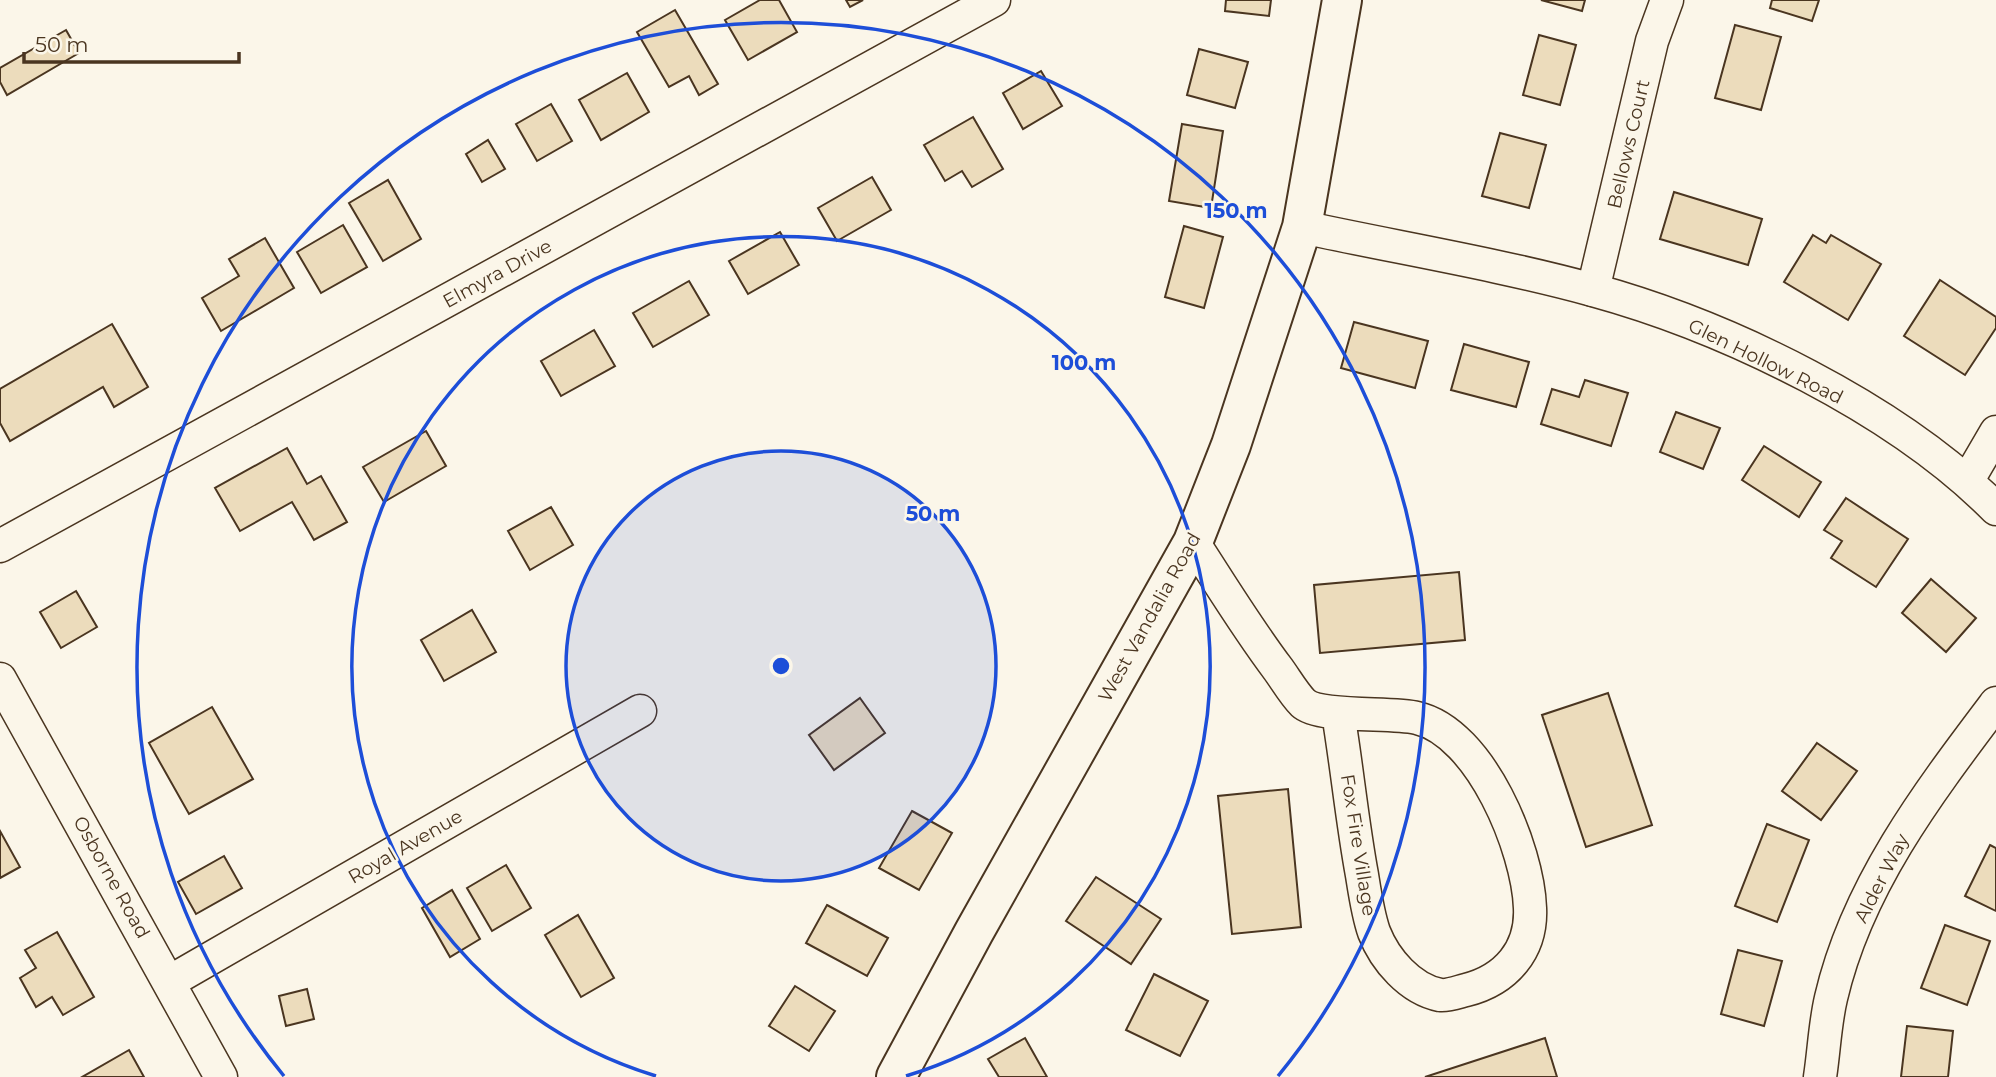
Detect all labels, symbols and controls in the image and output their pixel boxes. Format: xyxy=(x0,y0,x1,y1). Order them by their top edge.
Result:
scale bar xyxy=(24,21,240,65)
text: 50 m xyxy=(35,32,89,57)
street label: Bellows Court xyxy=(1602,77,1655,211)
text: 150 m xyxy=(1205,198,1267,223)
street label: Elmyra Drive xyxy=(439,234,556,313)
street label: Glen Hollow Road xyxy=(1684,314,1847,409)
text: 100 m xyxy=(1052,350,1116,375)
text: 50 m xyxy=(906,501,960,526)
street label: West Vandalia Road xyxy=(1093,529,1206,706)
centre of rings xyxy=(769,654,793,678)
street label: Fox Fire Village xyxy=(1336,772,1381,918)
street label: Royal Avenue xyxy=(344,804,467,888)
street label: Osborne Road xyxy=(68,812,155,942)
street label: Alder Way xyxy=(1849,829,1914,927)

